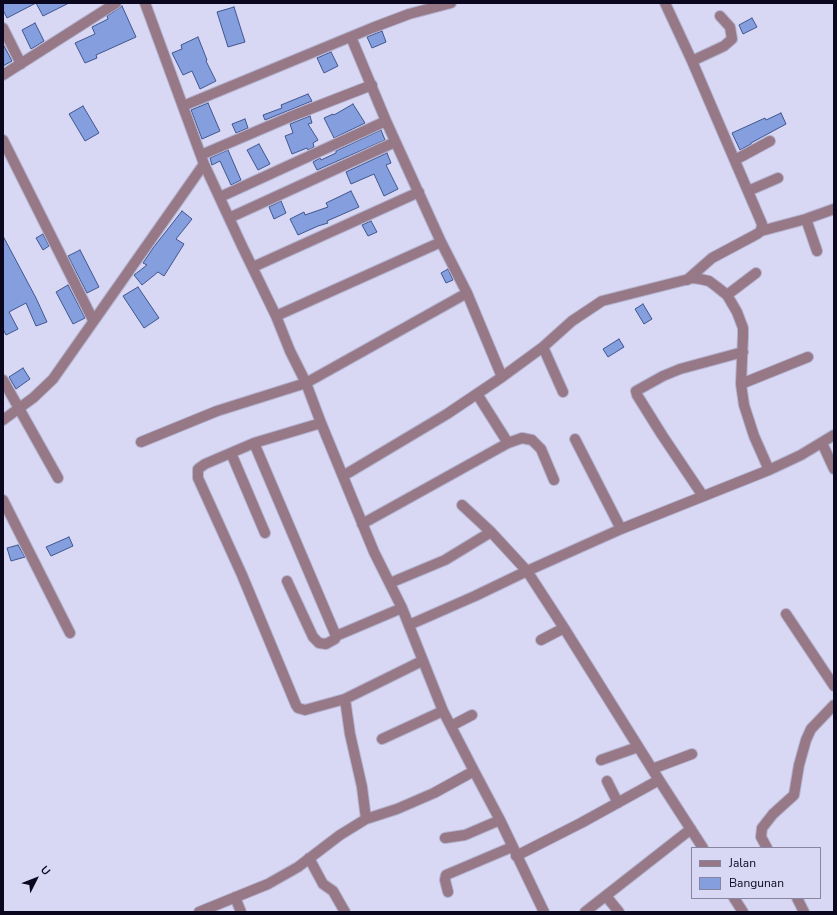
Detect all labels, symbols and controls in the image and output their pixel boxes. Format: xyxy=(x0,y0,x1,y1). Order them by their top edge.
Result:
legend xyxy=(691,847,821,899)
text: Jalan xyxy=(729,855,756,871)
north arrow xyxy=(16,859,56,899)
text: U xyxy=(37,863,54,879)
text: Bangunan xyxy=(729,875,784,891)

